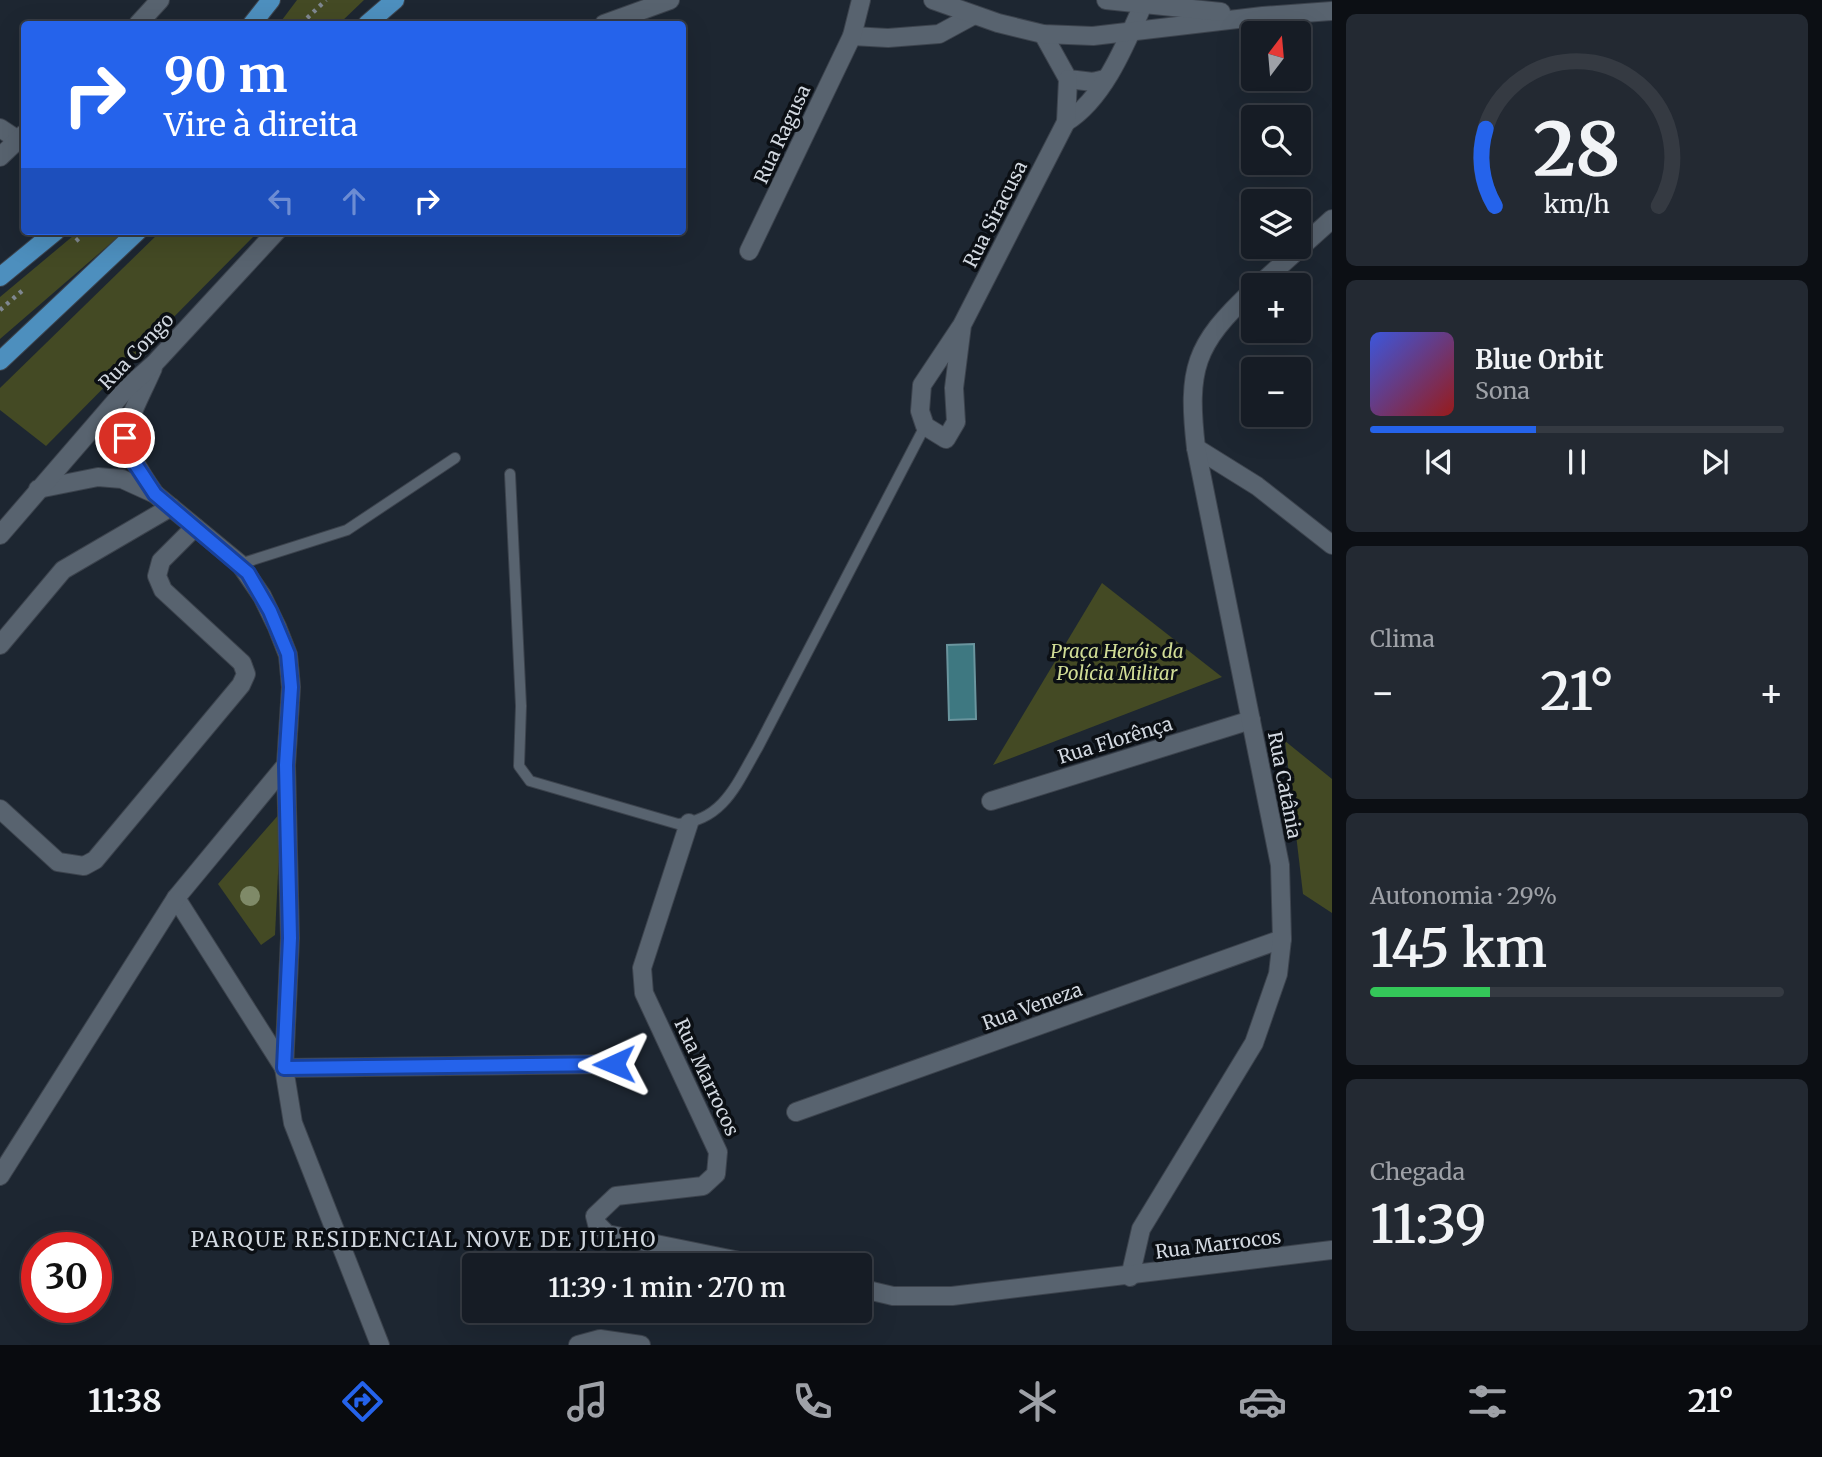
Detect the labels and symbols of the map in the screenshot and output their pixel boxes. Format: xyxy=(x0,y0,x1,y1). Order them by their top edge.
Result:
north arrow xyxy=(1241,21,1311,91)
street label: Rua Ragusa xyxy=(749,81,815,187)
street label: Rua Siracusa xyxy=(958,157,1032,271)
street label: Rua Congo xyxy=(93,308,179,394)
pin xyxy=(95,408,155,468)
park label: Praça Heróis da Polícia Militar xyxy=(1050,639,1184,685)
street label: Rua Florênça xyxy=(1055,711,1175,769)
street label: Rua Catânia xyxy=(1263,729,1307,841)
street label: Rua Veneza xyxy=(979,977,1085,1035)
street label: Rua Marrocos xyxy=(669,1015,745,1139)
position arrow xyxy=(577,1027,651,1101)
street label: Rua Marrocos xyxy=(1154,1224,1282,1264)
district label: PARQUE RESIDENCIAL NOVE DE JULHO xyxy=(190,1226,658,1253)
speed limit sign: 30 xyxy=(21,1232,112,1323)

